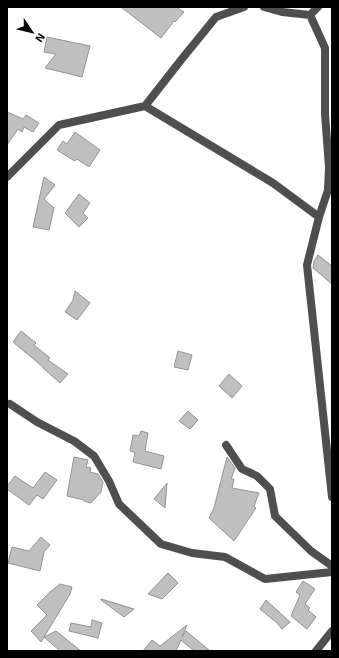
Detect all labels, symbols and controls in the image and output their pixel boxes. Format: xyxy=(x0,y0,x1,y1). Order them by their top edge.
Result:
north arrow xyxy=(12,12,52,52)
text: N xyxy=(33,31,48,45)

